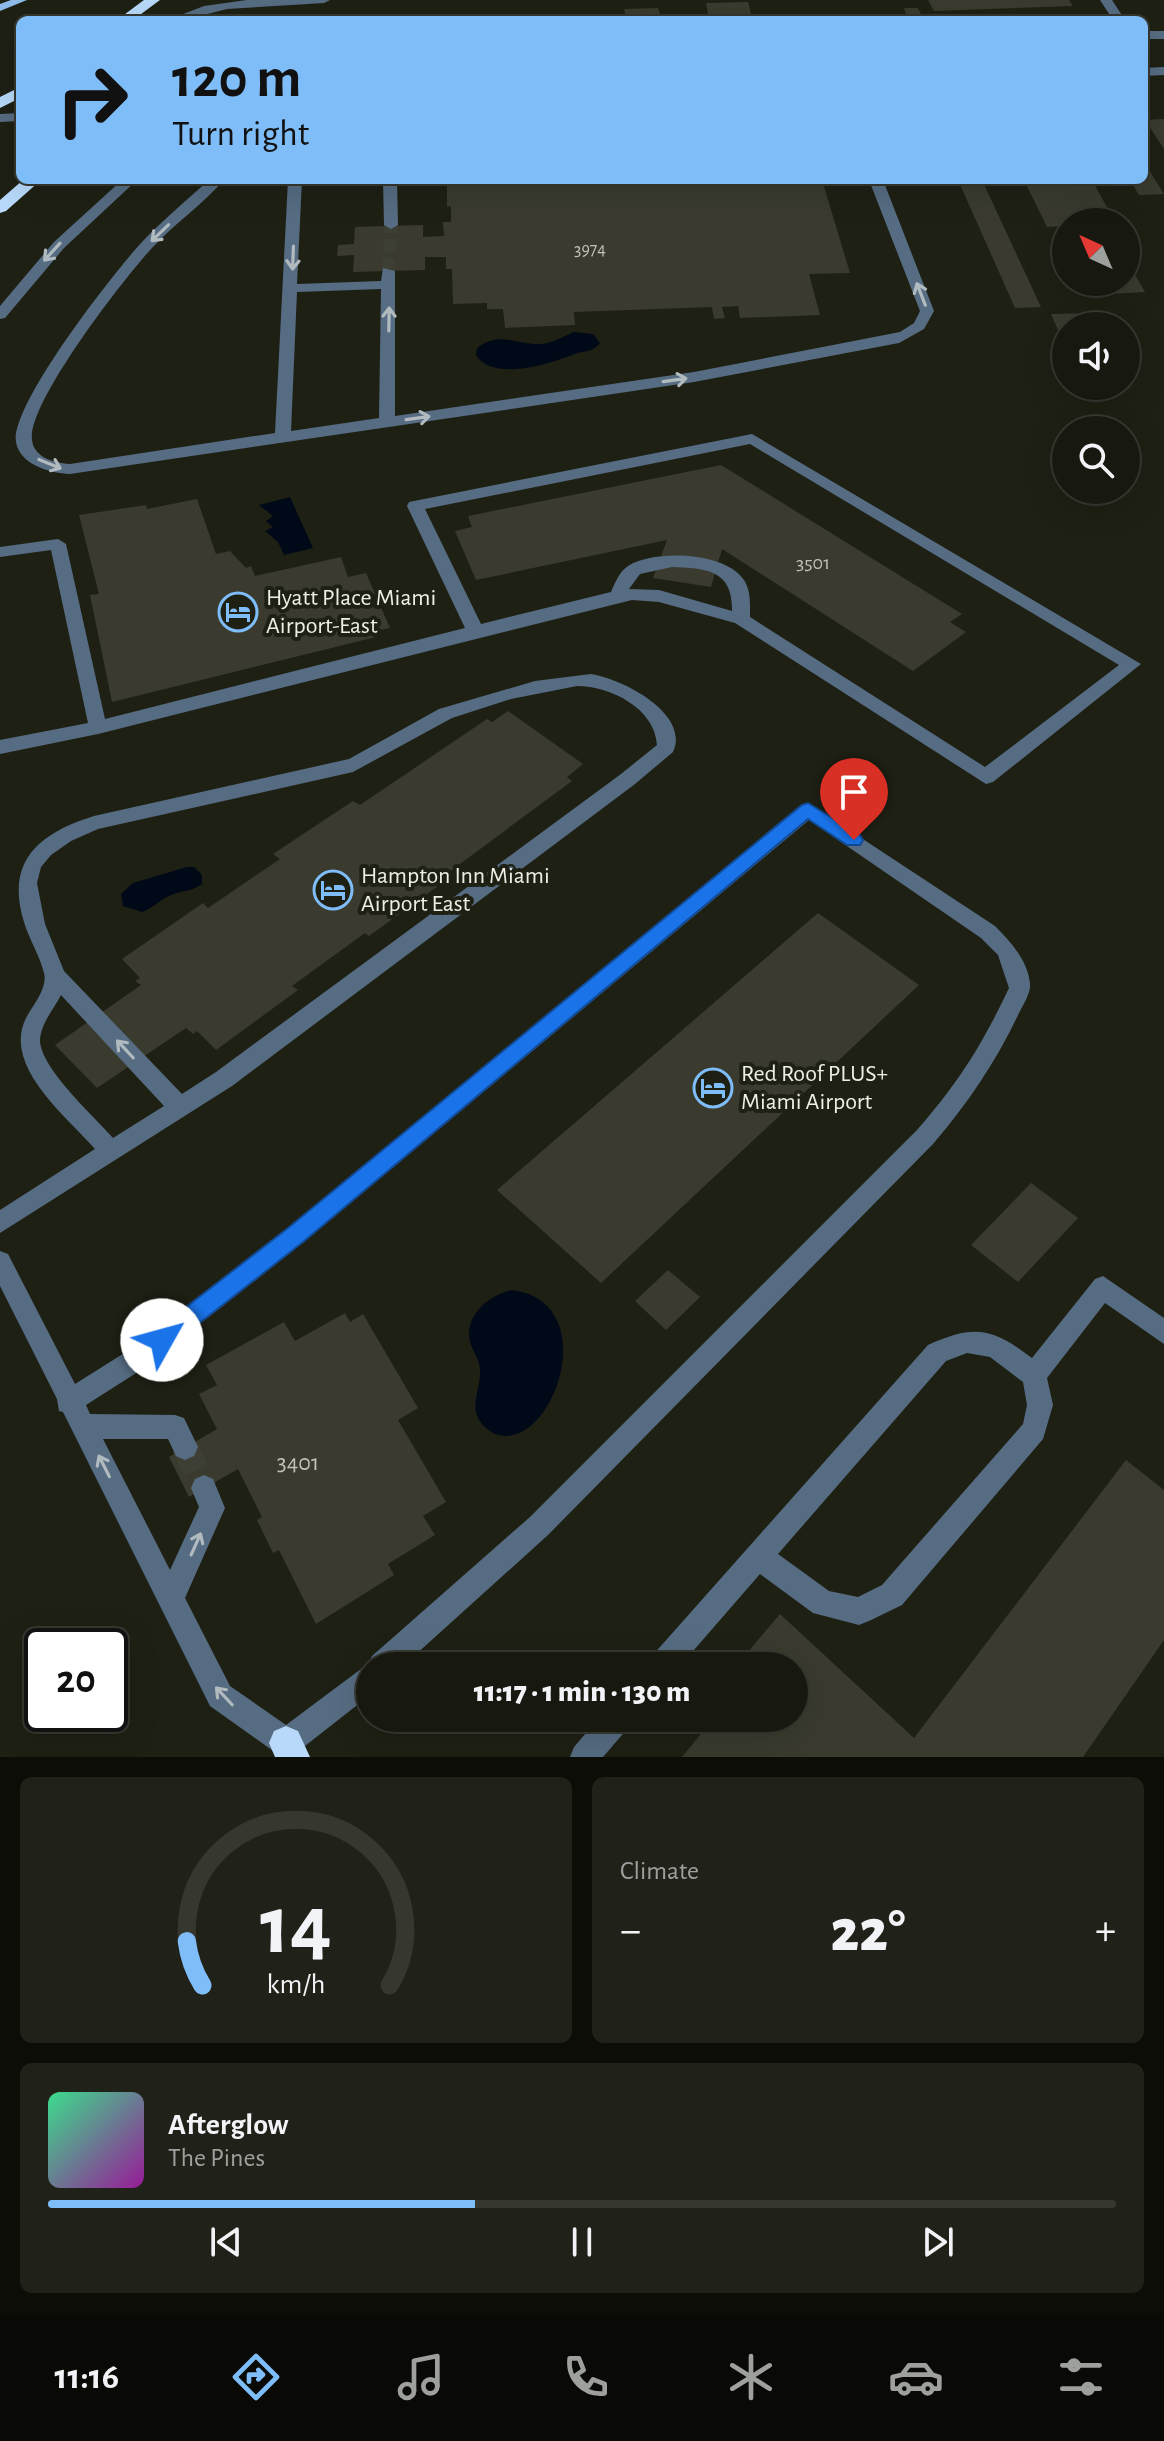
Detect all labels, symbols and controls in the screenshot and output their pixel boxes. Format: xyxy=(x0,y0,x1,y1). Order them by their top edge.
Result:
icon: right xyxy=(40,48,144,152)
text: 120 m xyxy=(172,51,301,107)
text: Turn right xyxy=(172,116,309,152)
north arrow xyxy=(1052,208,1140,296)
map controls xyxy=(1052,208,1140,504)
one-way arrow xyxy=(150,223,170,242)
house number: 3974 xyxy=(574,241,606,259)
one-way arrow xyxy=(44,242,62,262)
one-way arrow xyxy=(285,244,300,271)
one-way arrow xyxy=(913,282,927,307)
one-way arrow xyxy=(381,306,396,333)
button: sound xyxy=(1052,312,1140,400)
one-way arrow xyxy=(662,372,687,387)
one-way arrow xyxy=(405,410,430,425)
button: search xyxy=(1052,416,1140,504)
one-way arrow xyxy=(37,458,61,472)
house number: 3501 xyxy=(796,553,830,573)
place label: Hyatt Place Miami Airport-East xyxy=(266,586,436,638)
hotel icon: Hyatt Place Miami Airport-East xyxy=(217,591,259,633)
pin xyxy=(820,758,888,840)
icon: arrive xyxy=(832,770,876,814)
place label: Hampton Inn Miami Airport East xyxy=(361,864,550,916)
hotel icon: Hampton Inn Miami Airport East xyxy=(312,869,354,911)
one-way arrow xyxy=(116,1039,135,1059)
place label: Red Roof PLUS+ Miami Airport xyxy=(741,1062,888,1114)
hotel icon: Red Roof PLUS+ Miami Airport xyxy=(692,1067,734,1109)
position arrow xyxy=(120,1298,204,1382)
house number: 3401 xyxy=(277,1451,319,1475)
one-way arrow xyxy=(96,1455,112,1479)
one-way arrow xyxy=(189,1532,204,1556)
speed limit sign: 20 xyxy=(24,1628,128,1732)
text: 11:17 · 1 min · 130 m xyxy=(474,1677,690,1707)
one-way arrow xyxy=(215,1686,234,1706)
text: Climate xyxy=(620,1858,699,1884)
text: 14 xyxy=(260,1885,332,1969)
text: 22° xyxy=(831,1902,906,1962)
text: − xyxy=(620,1909,641,1953)
text: + xyxy=(1095,1909,1116,1953)
text: km/h xyxy=(267,1970,325,1999)
text: Afterglow xyxy=(168,2110,289,2140)
text: The Pines xyxy=(168,2145,265,2171)
icon: previous xyxy=(204,2220,248,2264)
icon: pause xyxy=(560,2220,604,2264)
icon: next xyxy=(916,2220,960,2264)
icon: directions xyxy=(228,2349,284,2405)
icon: music xyxy=(393,2349,449,2405)
icon: phone xyxy=(558,2349,614,2405)
icon: climate xyxy=(723,2349,779,2405)
icon: car xyxy=(888,2349,944,2405)
icon: filters xyxy=(1053,2349,1109,2405)
text: 11:16 xyxy=(55,2359,119,2395)

